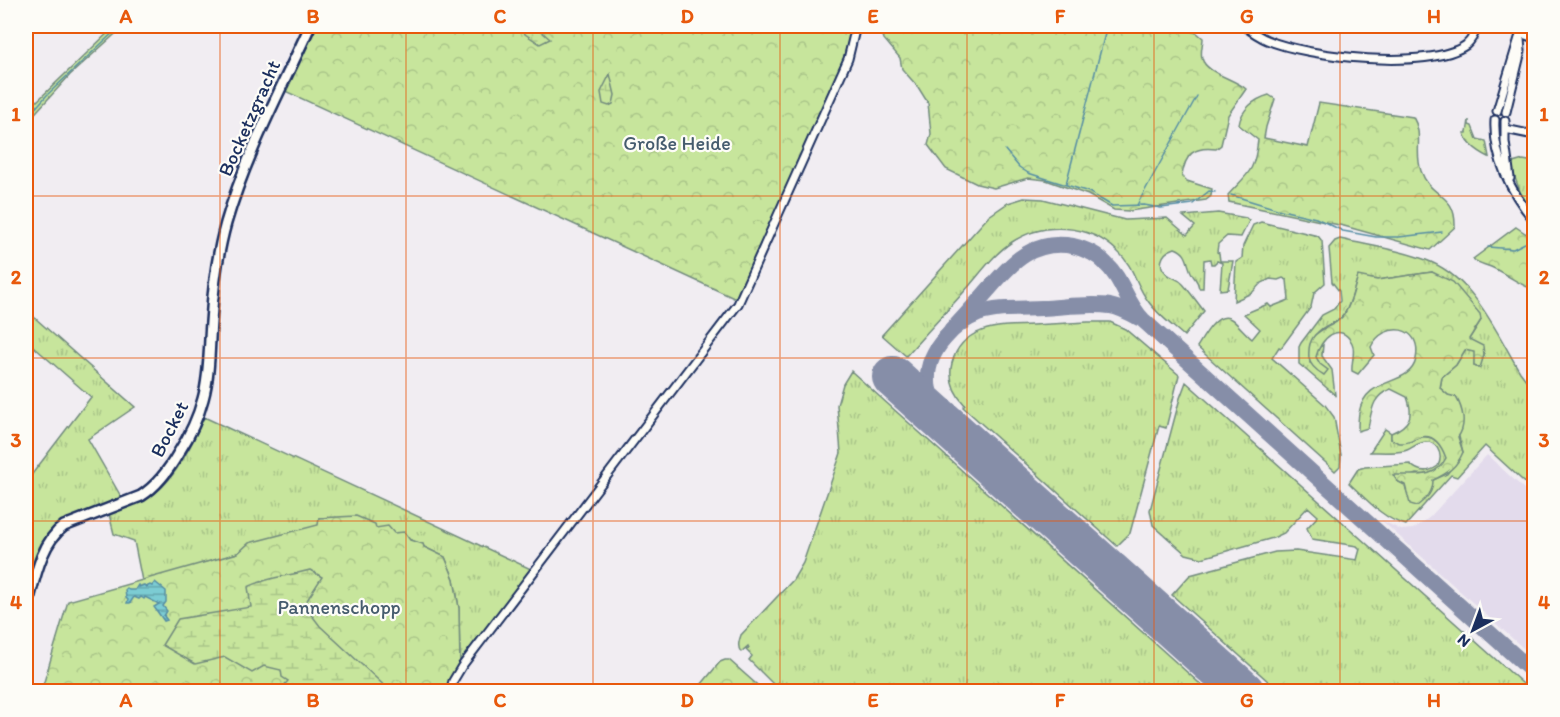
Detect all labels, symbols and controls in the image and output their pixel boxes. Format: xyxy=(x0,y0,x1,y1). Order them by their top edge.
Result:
text: A xyxy=(119,4,133,28)
text: B xyxy=(307,4,320,28)
text: C xyxy=(494,4,507,28)
text: D xyxy=(680,4,694,28)
text: E xyxy=(867,4,879,28)
text: F xyxy=(1055,4,1066,28)
text: G xyxy=(1240,4,1254,28)
text: H xyxy=(1427,4,1441,28)
street label: Bocketzgracht xyxy=(213,56,285,180)
text: 1 xyxy=(11,102,21,126)
text: 1 xyxy=(1539,102,1549,126)
park label: Große Heide xyxy=(623,131,731,155)
text: 2 xyxy=(11,265,22,289)
text: 2 xyxy=(1539,265,1550,289)
street label: Bocket xyxy=(145,397,193,461)
text: 3 xyxy=(11,428,22,452)
text: 3 xyxy=(1539,428,1550,452)
text: 4 xyxy=(10,590,22,614)
text: 4 xyxy=(1538,590,1550,614)
park label: Pannenschopp xyxy=(277,595,401,619)
north arrow xyxy=(1443,600,1503,660)
text: N xyxy=(1453,630,1474,652)
text: A xyxy=(119,688,133,712)
text: B xyxy=(307,688,320,712)
text: C xyxy=(494,688,507,712)
text: D xyxy=(680,688,694,712)
text: E xyxy=(867,688,879,712)
text: F xyxy=(1055,688,1066,712)
text: G xyxy=(1240,688,1254,712)
text: H xyxy=(1427,688,1441,712)

